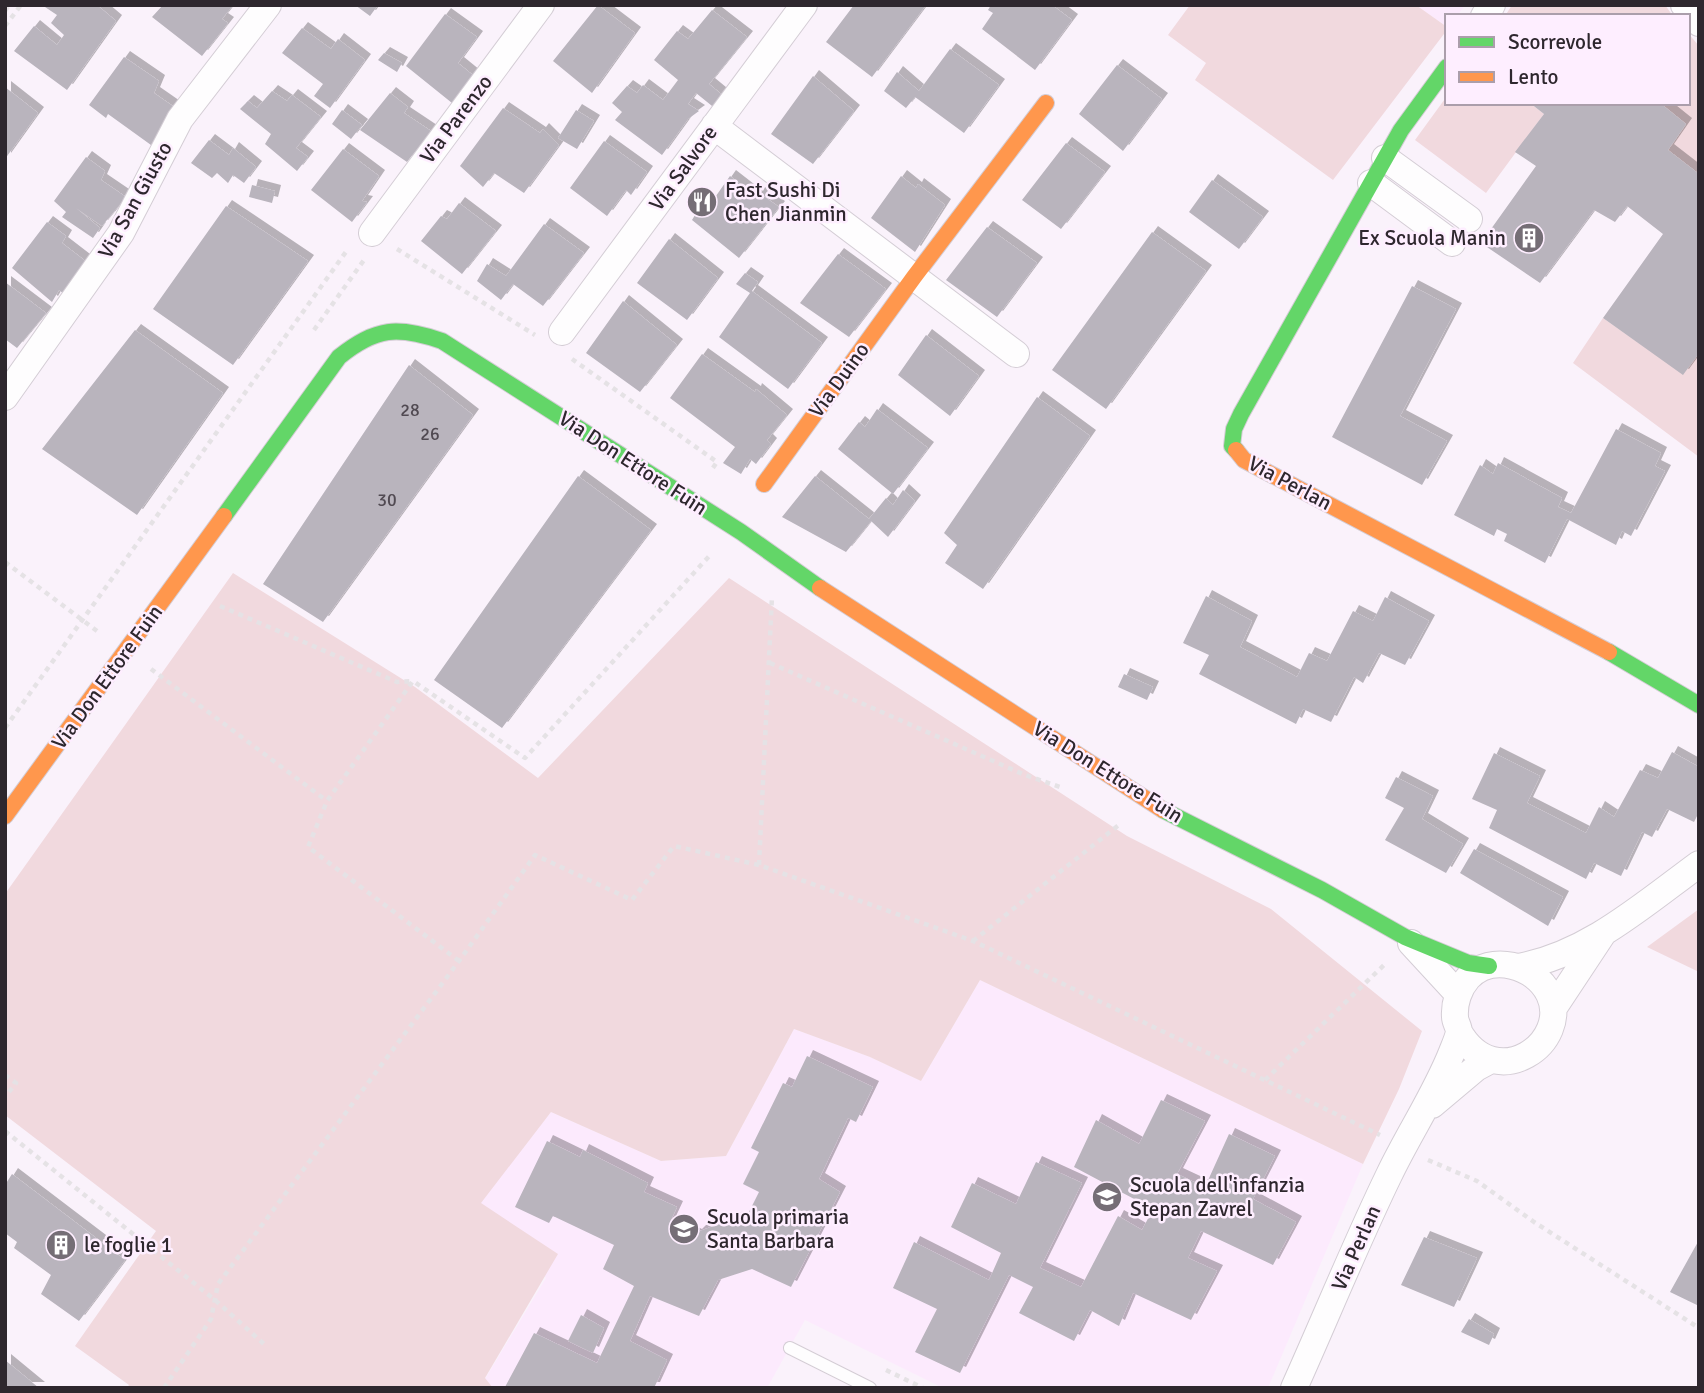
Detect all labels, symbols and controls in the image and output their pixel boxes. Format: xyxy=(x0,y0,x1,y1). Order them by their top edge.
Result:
legend xyxy=(1445,14,1690,105)
text: Scorrevole xyxy=(1508,29,1602,55)
text: Lento xyxy=(1508,64,1558,90)
street label: Via Parenzo xyxy=(414,69,498,169)
street label: Via Salvore xyxy=(643,120,723,216)
street label: Via San Giusto xyxy=(92,137,178,263)
place label: Fast Sushi Di Chen Jianmin xyxy=(725,177,847,227)
restaurant icon: Fast Sushi Di Chen Jianmin xyxy=(685,185,719,219)
building icon: Ex Scuola Manin xyxy=(1512,221,1546,255)
place label: Ex Scuola Manin xyxy=(1358,225,1506,251)
street label: Via Duino xyxy=(803,338,875,422)
house number: 28 xyxy=(400,399,420,421)
street label: Via Don Ettore Fuin xyxy=(554,405,712,521)
house number: 26 xyxy=(420,423,440,445)
street label: Via Perlan xyxy=(1244,450,1336,516)
house number: 30 xyxy=(377,489,397,511)
street label: Via Don Ettore Fuin xyxy=(46,600,168,754)
street label: Via Don Ettore Fuin xyxy=(1028,715,1188,829)
place label: Scuola dell'infanzia Stepan Zavrel xyxy=(1130,1172,1305,1222)
school or university icon: Scuola dell'infanzia Stepan Zavrel xyxy=(1090,1180,1124,1214)
street label: Via Perlan xyxy=(1326,1201,1386,1295)
place label: Scuola primaria Santa Barbara xyxy=(707,1204,849,1254)
school or university icon: Scuola primaria Santa Barbara xyxy=(667,1212,701,1246)
building icon: le foglie 1 xyxy=(44,1228,78,1262)
place label: le foglie 1 xyxy=(84,1232,172,1258)

